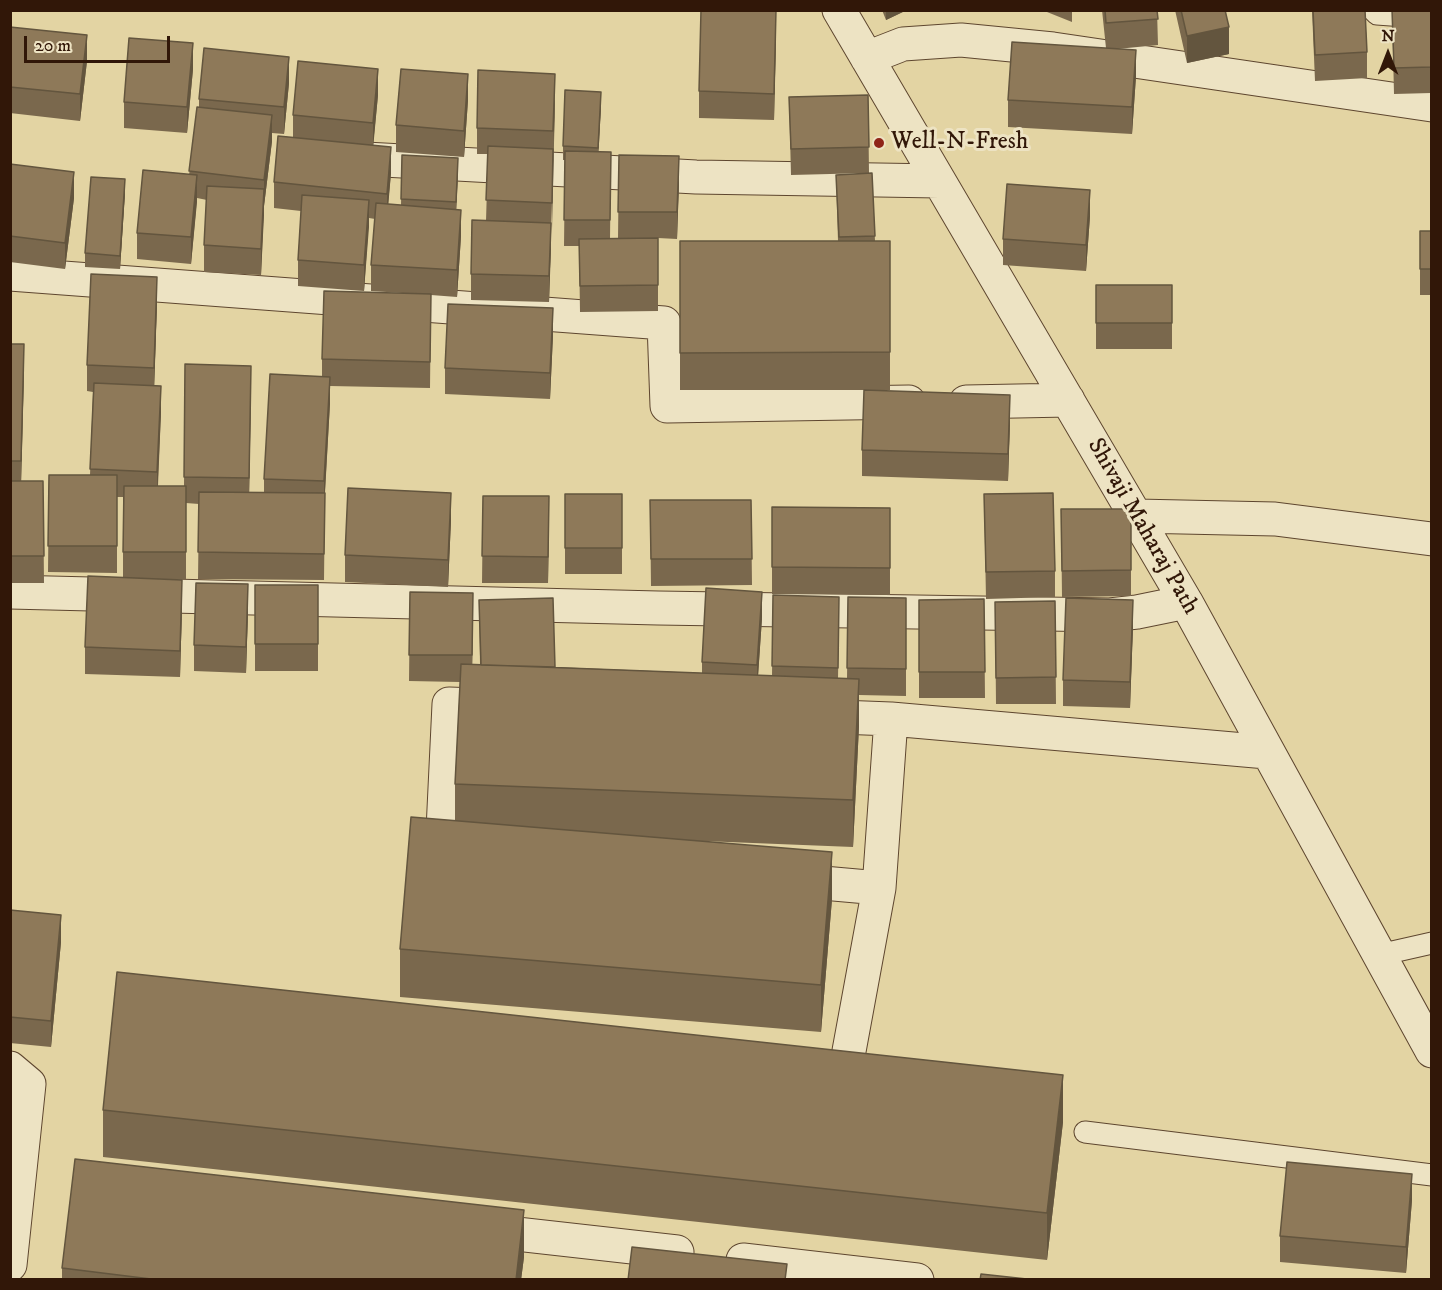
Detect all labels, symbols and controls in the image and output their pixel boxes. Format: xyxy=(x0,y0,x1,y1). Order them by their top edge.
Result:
scale bar xyxy=(27,24,172,62)
north arrow xyxy=(1358,24,1418,84)
text: N xyxy=(1381,26,1395,46)
text: 20 m xyxy=(35,35,71,57)
place label: Well-N-Fresh xyxy=(891,129,1028,157)
marker: Well-N-Fresh xyxy=(872,136,886,150)
street label: Shivaji Maharaj Path xyxy=(1080,434,1204,620)

